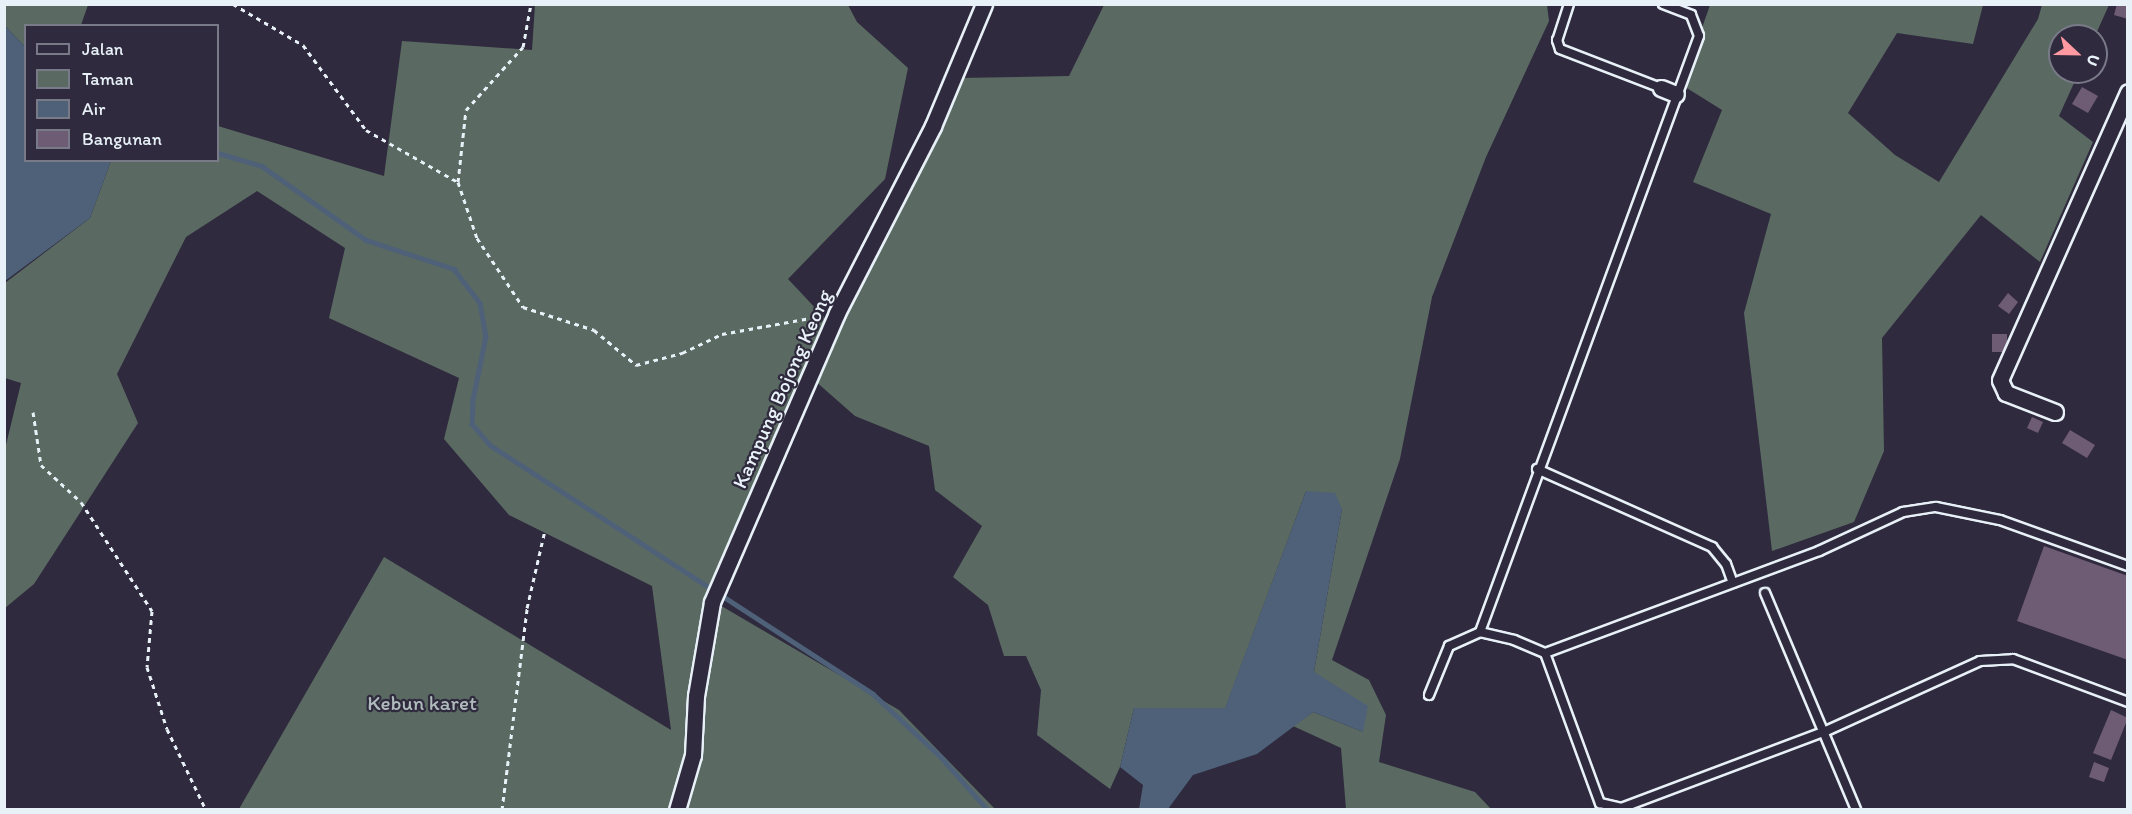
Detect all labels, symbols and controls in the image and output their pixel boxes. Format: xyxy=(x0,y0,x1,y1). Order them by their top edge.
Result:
legend xyxy=(24,24,219,162)
north arrow xyxy=(2048,24,2108,84)
text: Jalan xyxy=(82,38,123,60)
text: U xyxy=(2083,52,2104,69)
text: Taman xyxy=(82,68,133,90)
text: Air xyxy=(82,98,105,120)
text: Bangunan xyxy=(82,128,162,150)
street label: Kampung Bojong Keong xyxy=(727,286,837,492)
park label: Kebun karet xyxy=(367,690,477,716)

